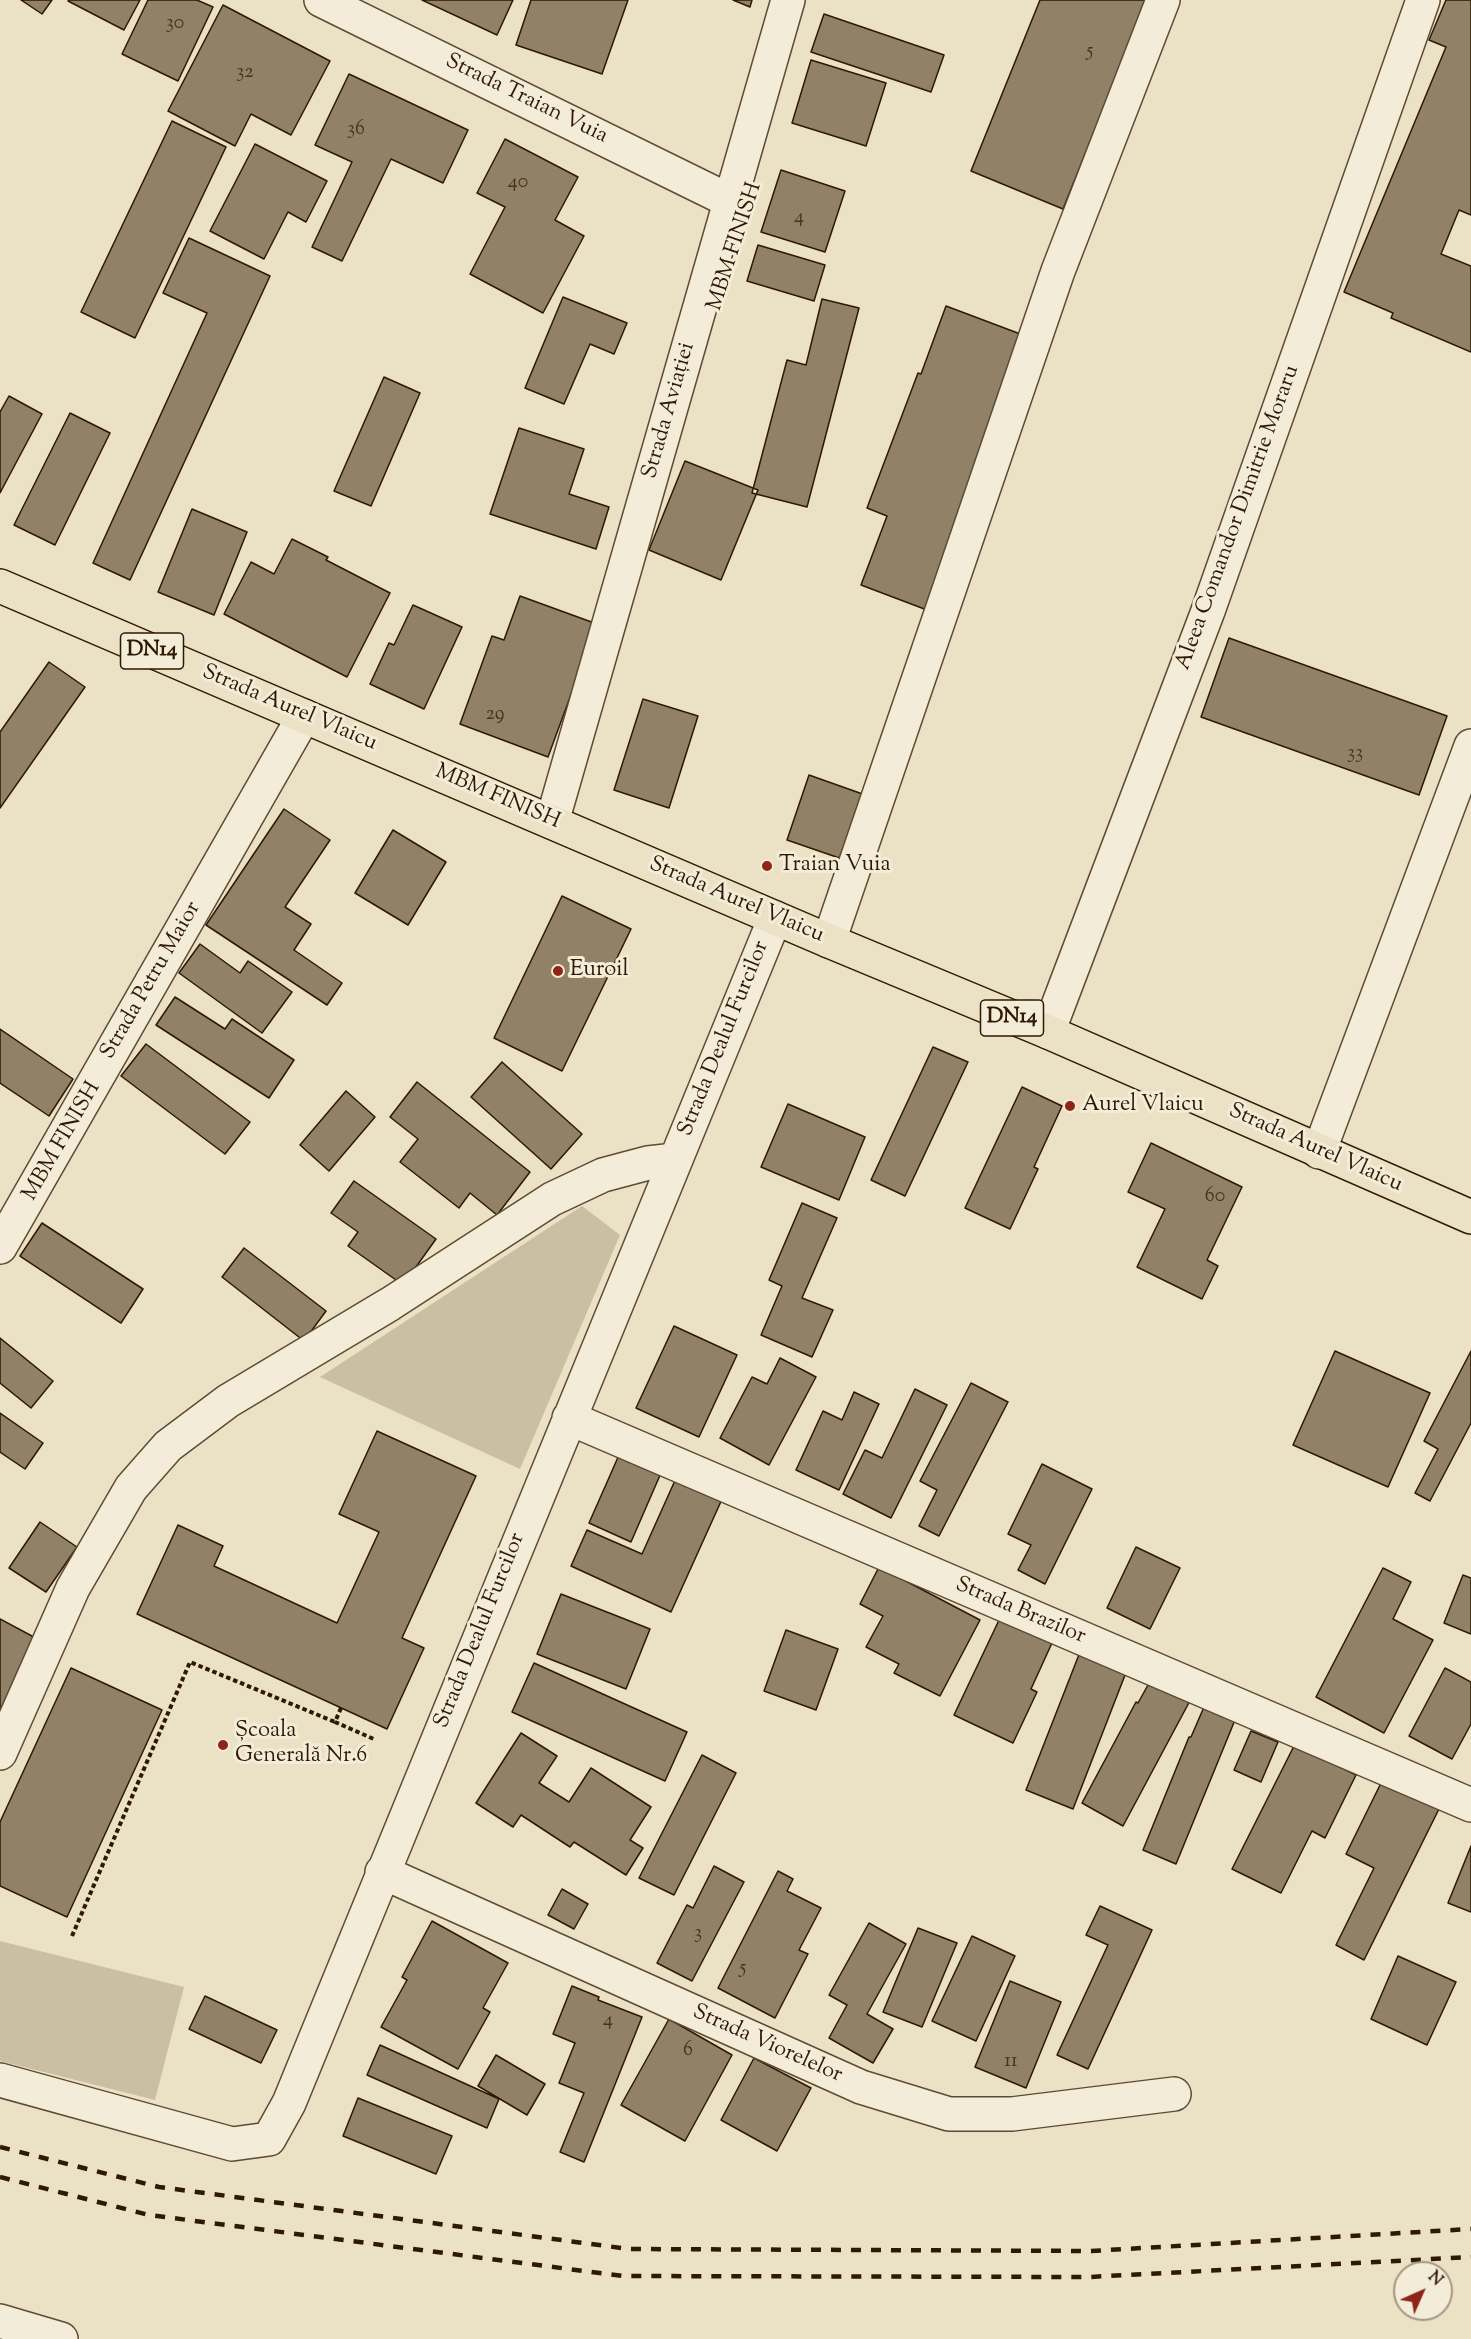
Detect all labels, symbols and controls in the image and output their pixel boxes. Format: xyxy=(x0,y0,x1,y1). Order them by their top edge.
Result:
house number: 30 xyxy=(166,13,184,37)
house number: 5 xyxy=(1087,41,1093,65)
street label: Strada Traian Vuia xyxy=(440,49,612,151)
house number: 32 xyxy=(236,62,254,86)
house number: 36 xyxy=(347,119,365,143)
house number: 40 xyxy=(508,172,528,196)
street label: MBM FINISH xyxy=(703,180,769,314)
house number: 4 xyxy=(794,207,804,231)
street label: Strada Aviației xyxy=(638,340,702,482)
street label: Aleea Comandor Dimitrie Moraru xyxy=(1171,362,1307,674)
road number: DN14 xyxy=(120,633,184,669)
street label: Strada Aurel Vlaicu xyxy=(197,660,381,758)
house number: 29 xyxy=(485,704,505,728)
house number: 33 xyxy=(1347,743,1363,767)
street label: MBM FINISH xyxy=(430,760,564,836)
street label: Strada Aurel Vlaicu xyxy=(644,852,828,950)
place label: Traian Vuia xyxy=(779,853,891,879)
marker: Traian Vuia xyxy=(760,859,774,873)
street label: Strada Petru Maior xyxy=(96,898,208,1064)
street label: Strada Dealul Furcilor xyxy=(674,937,776,1141)
place label: Euroil xyxy=(570,958,629,984)
marker: Euroil xyxy=(551,964,565,978)
road number: DN14 xyxy=(980,1000,1044,1036)
street label: MBM FINISH xyxy=(18,1078,108,1206)
place label: Aurel Vlaicu xyxy=(1082,1093,1204,1119)
marker: Aurel Vlaicu xyxy=(1063,1099,1077,1113)
street label: Strada Aurel Vlaicu xyxy=(1224,1099,1406,1199)
house number: 60 xyxy=(1205,1186,1225,1210)
street label: Strada Dealul Furcilor xyxy=(430,1529,532,1733)
street label: Strada Brazilor xyxy=(951,1573,1089,1651)
place label: Școala Generală Nr.6 xyxy=(235,1719,367,1771)
marker: Școala Generală Nr.6 xyxy=(216,1738,230,1752)
house number: 3 xyxy=(694,1923,702,1947)
house number: 5 xyxy=(740,1958,746,1982)
street label: Strada Viorelelor xyxy=(688,2000,846,2090)
house number: 4 xyxy=(603,2010,613,2034)
house number: 6 xyxy=(683,2040,693,2064)
house number: 11 xyxy=(1004,2051,1018,2075)
north arrow xyxy=(1393,2261,1453,2321)
text: N xyxy=(1422,2267,1447,2292)

